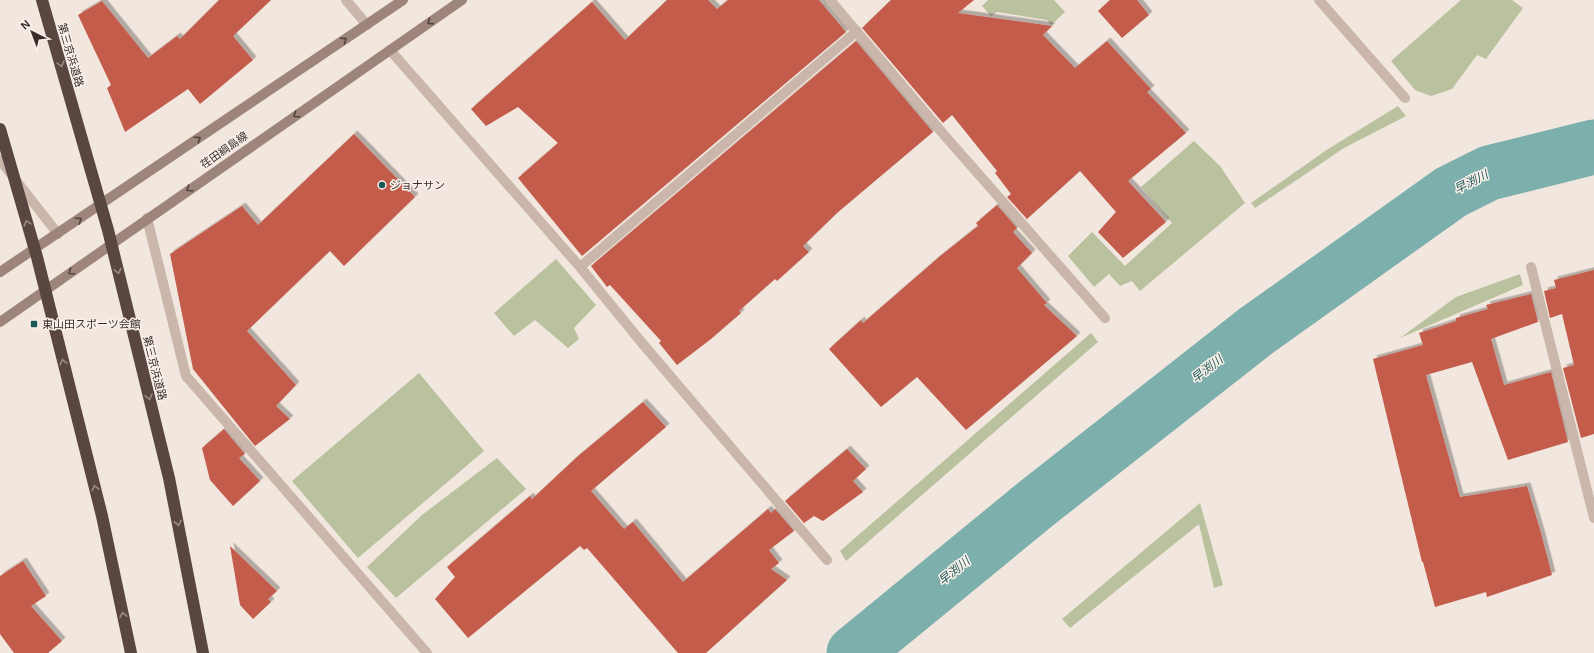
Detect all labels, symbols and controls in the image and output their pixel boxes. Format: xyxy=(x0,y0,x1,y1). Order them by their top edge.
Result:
north arrow xyxy=(12,12,52,52)
text: N xyxy=(18,17,32,32)
one-way arrow xyxy=(428,17,435,24)
street label: 第三京浜道路 xyxy=(56,22,86,88)
one-way arrow xyxy=(340,37,347,45)
one-way arrow xyxy=(56,61,65,68)
one-way arrow xyxy=(293,110,300,118)
street label: 荏田綱島線 xyxy=(198,129,250,171)
one-way arrow xyxy=(194,137,201,144)
water label: 早渕川 xyxy=(1452,167,1492,196)
place label: ジョナサン xyxy=(390,179,445,191)
marker: ジョナサン xyxy=(377,180,387,190)
one-way arrow xyxy=(186,184,193,192)
one-way arrow xyxy=(75,217,82,225)
one-way arrow xyxy=(23,219,32,226)
one-way arrow xyxy=(68,267,75,275)
one-way arrow xyxy=(113,267,122,274)
place label: 東山田スポーツ会館 xyxy=(42,318,141,330)
marker: 東山田スポーツ会館 xyxy=(29,319,39,329)
street label: 第三京浜道路 xyxy=(141,335,169,401)
water label: 早渕川 xyxy=(1189,351,1227,386)
one-way arrow xyxy=(60,359,68,365)
one-way arrow xyxy=(145,394,153,400)
one-way arrow xyxy=(91,485,100,492)
one-way arrow xyxy=(173,520,182,527)
water label: 早渕川 xyxy=(936,553,974,588)
one-way arrow xyxy=(120,612,128,618)

